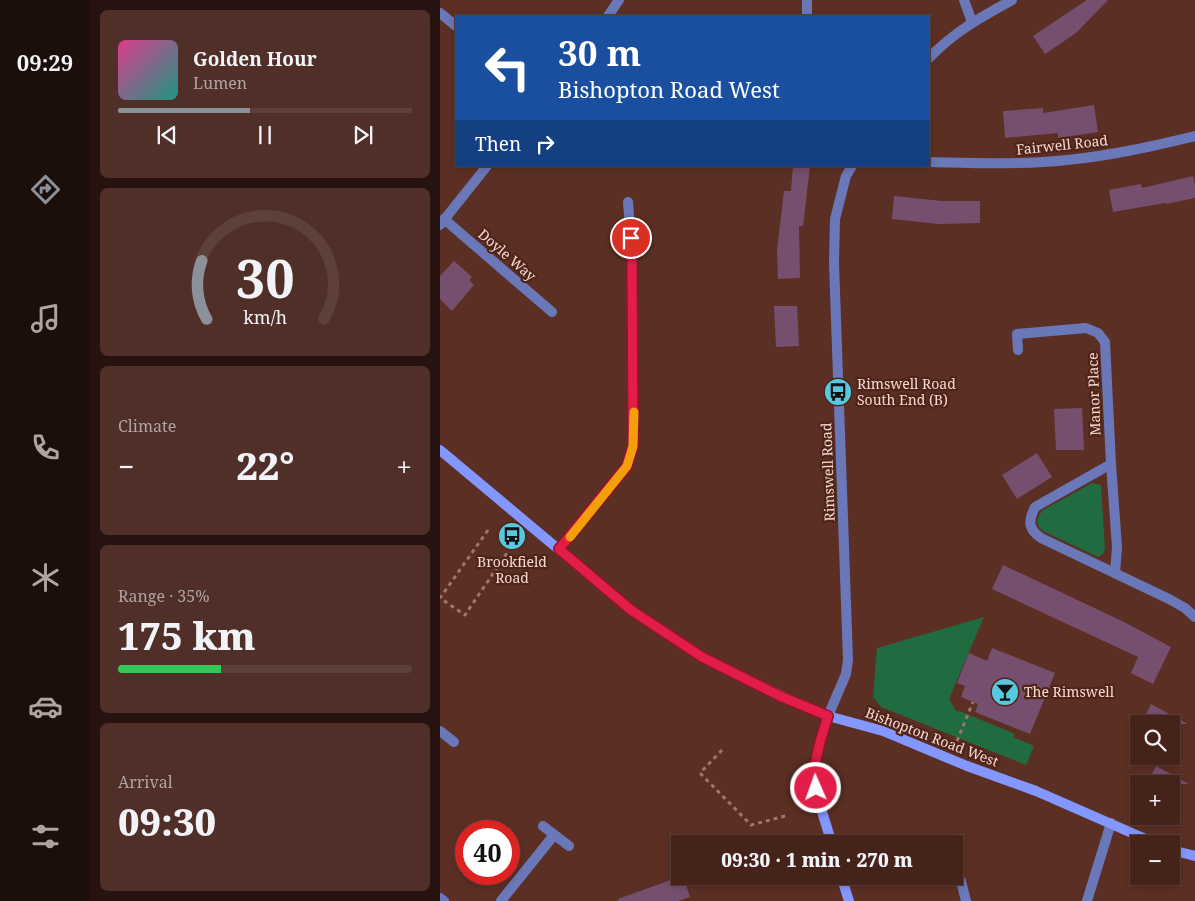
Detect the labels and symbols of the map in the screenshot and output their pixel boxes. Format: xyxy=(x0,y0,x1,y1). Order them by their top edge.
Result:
street label: Fairwell Road xyxy=(1015,130,1109,159)
pin xyxy=(610,217,652,259)
street label: Doyle Way xyxy=(474,224,540,285)
street label: Manor Place xyxy=(1083,352,1104,436)
place label: Rimswell Road South End (B) xyxy=(857,374,956,409)
bus stop icon: Rimswell Road South End (B) xyxy=(823,377,853,407)
street label: Rimswell Road xyxy=(816,422,839,522)
bus stop icon: Brookfield Road xyxy=(497,521,527,551)
place label: Brookfield Road xyxy=(477,552,547,587)
bar icon: The Rimswell xyxy=(990,677,1020,707)
place label: The Rimswell xyxy=(1024,682,1115,701)
street label: Bishopton Road West xyxy=(863,702,1002,771)
position arrow xyxy=(789,761,841,813)
speed limit sign: 40 xyxy=(455,820,520,885)

